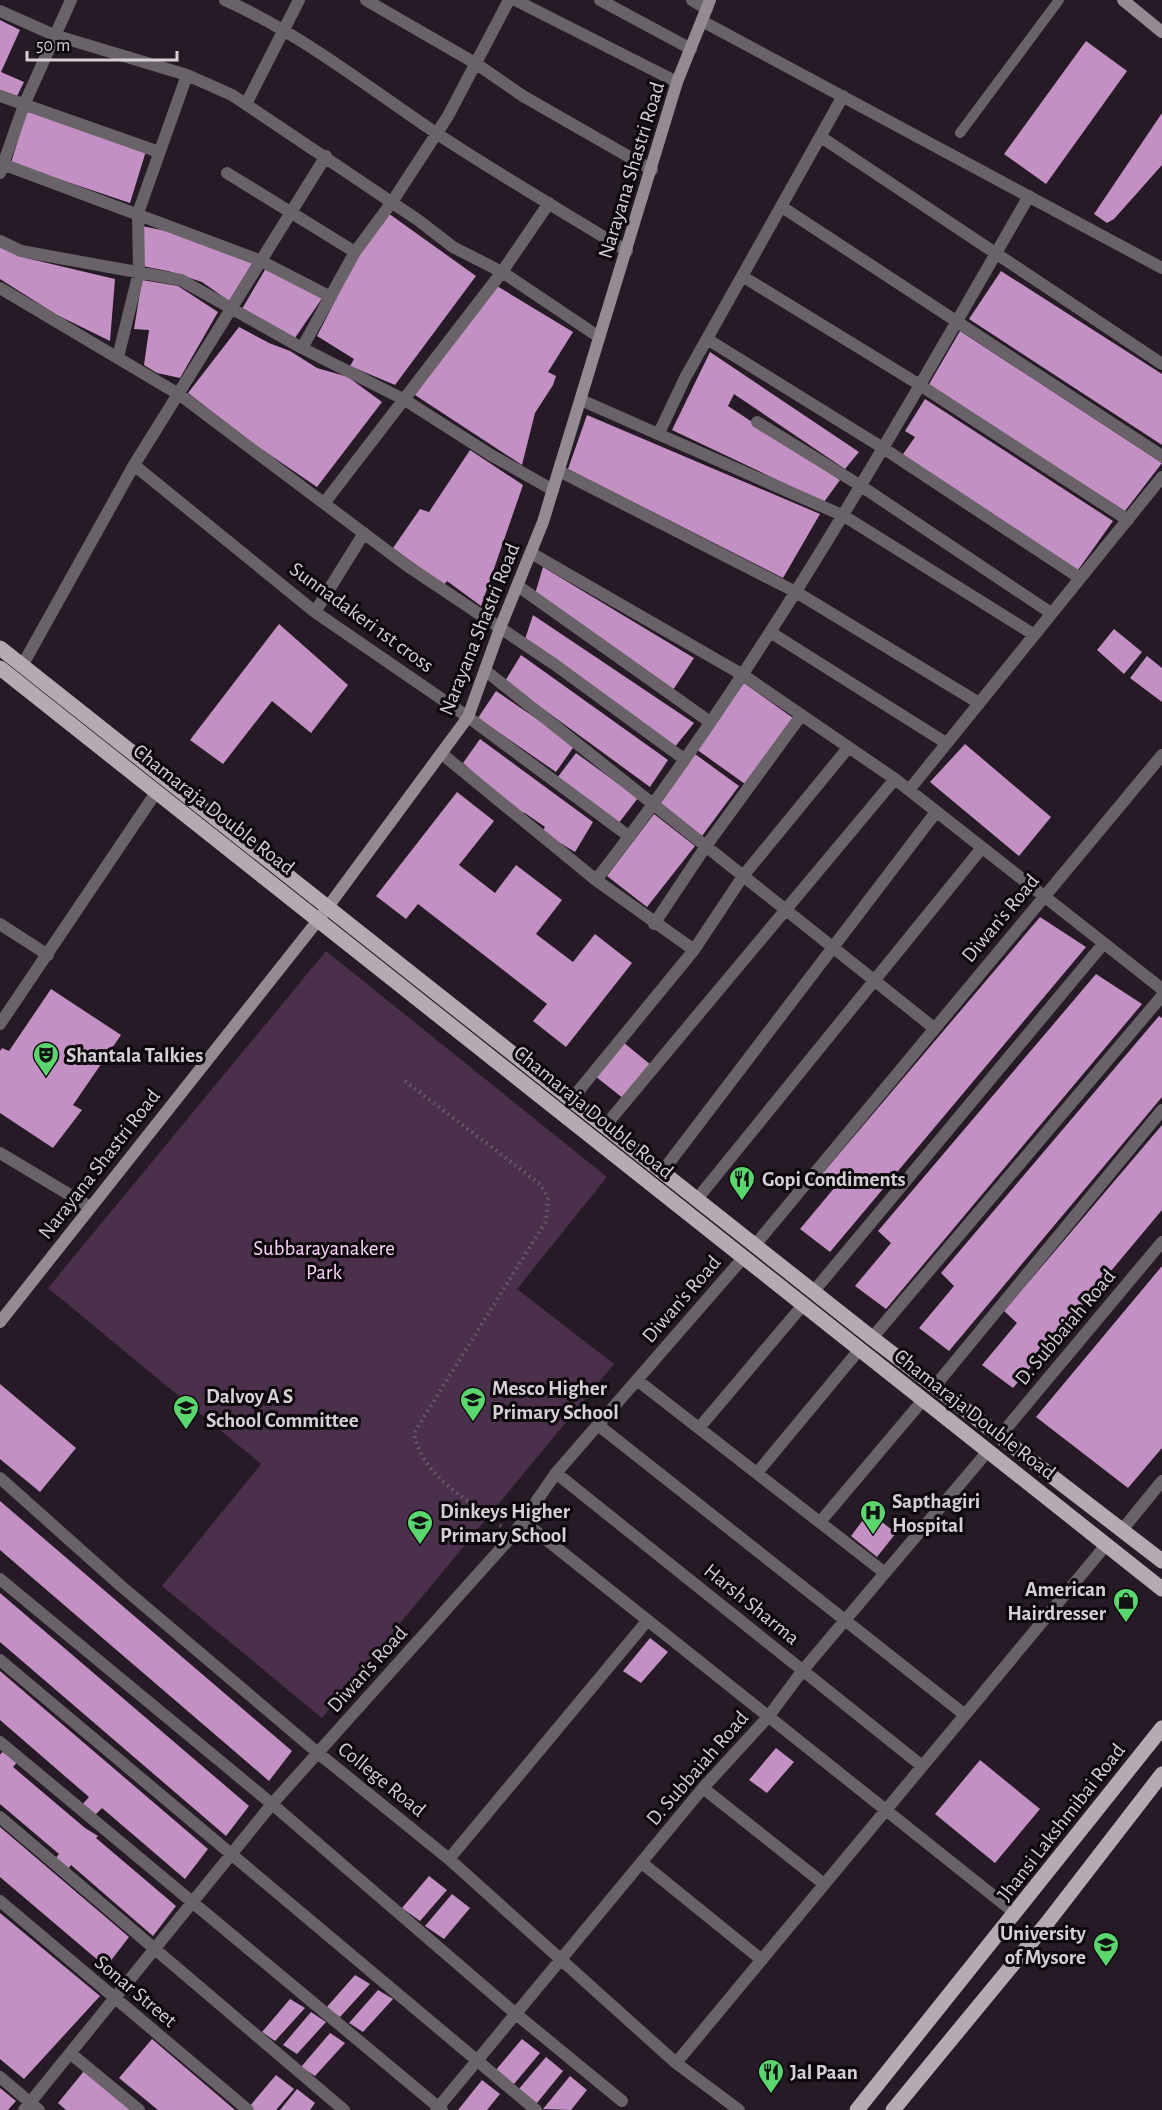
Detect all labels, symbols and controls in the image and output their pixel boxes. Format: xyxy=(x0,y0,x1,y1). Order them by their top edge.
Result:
scale bar xyxy=(27,24,177,62)
text: 50 m xyxy=(36,37,70,55)
street label: Narayana Shastri Road xyxy=(595,79,668,261)
street label: Narayana Shastri Road xyxy=(435,540,524,718)
street label: Sunnadakeri 1st cross xyxy=(286,558,437,676)
street label: Chamaraja Double Road xyxy=(129,740,298,879)
street label: Diwan's Road xyxy=(958,870,1043,966)
theatre icon: Shantala Talkies xyxy=(31,1040,61,1078)
street label: Chamaraja Double Road xyxy=(510,1042,677,1183)
place label: Shantala Talkies xyxy=(66,1045,203,1066)
street label: Narayana Shastri Road xyxy=(35,1085,164,1243)
restaurant icon: Gopi Condiments xyxy=(727,1164,757,1202)
place label: Gopi Condiments xyxy=(762,1169,906,1190)
park label: Subbarayanakere Park xyxy=(253,1238,395,1283)
street label: Diwan's Road xyxy=(638,1252,725,1347)
street label: D. Subbaiah Road xyxy=(1011,1265,1120,1389)
street label: Chamaraja Double Road xyxy=(890,1345,1059,1484)
place label: Mesco Higher Primary School xyxy=(492,1378,619,1423)
school or university icon: Mesco Higher Primary School xyxy=(458,1385,488,1423)
place label: Dalvoy A S School Committee xyxy=(206,1386,359,1431)
school or university icon: Dalvoy A S School Committee xyxy=(171,1393,201,1431)
place label: Sapthagiri Hospital xyxy=(892,1491,980,1536)
hospital icon: Sapthagiri Hospital xyxy=(858,1498,888,1536)
place label: Dinkeys Higher Primary School xyxy=(440,1501,571,1546)
school or university icon: Dinkeys Higher Primary School xyxy=(405,1508,435,1546)
street label: Harsh Sharma xyxy=(700,1560,804,1649)
place label: American Hairdresser xyxy=(1007,1579,1107,1624)
shop icon: American Hairdresser xyxy=(1111,1586,1141,1624)
street label: Diwan's Road xyxy=(323,1622,411,1716)
street label: D. Subbaiah Road xyxy=(642,1707,753,1829)
street label: College Road xyxy=(334,1738,429,1821)
street label: Jhansi Lakshmibai Road xyxy=(994,1740,1129,1905)
place label: University of Mysore xyxy=(1000,1923,1087,1968)
school or university icon: University of Mysore xyxy=(1091,1930,1121,1968)
street label: Sonar Street xyxy=(91,1951,181,2032)
restaurant icon: Jal Paan xyxy=(756,2057,786,2095)
place label: Jal Paan xyxy=(790,2062,858,2083)

